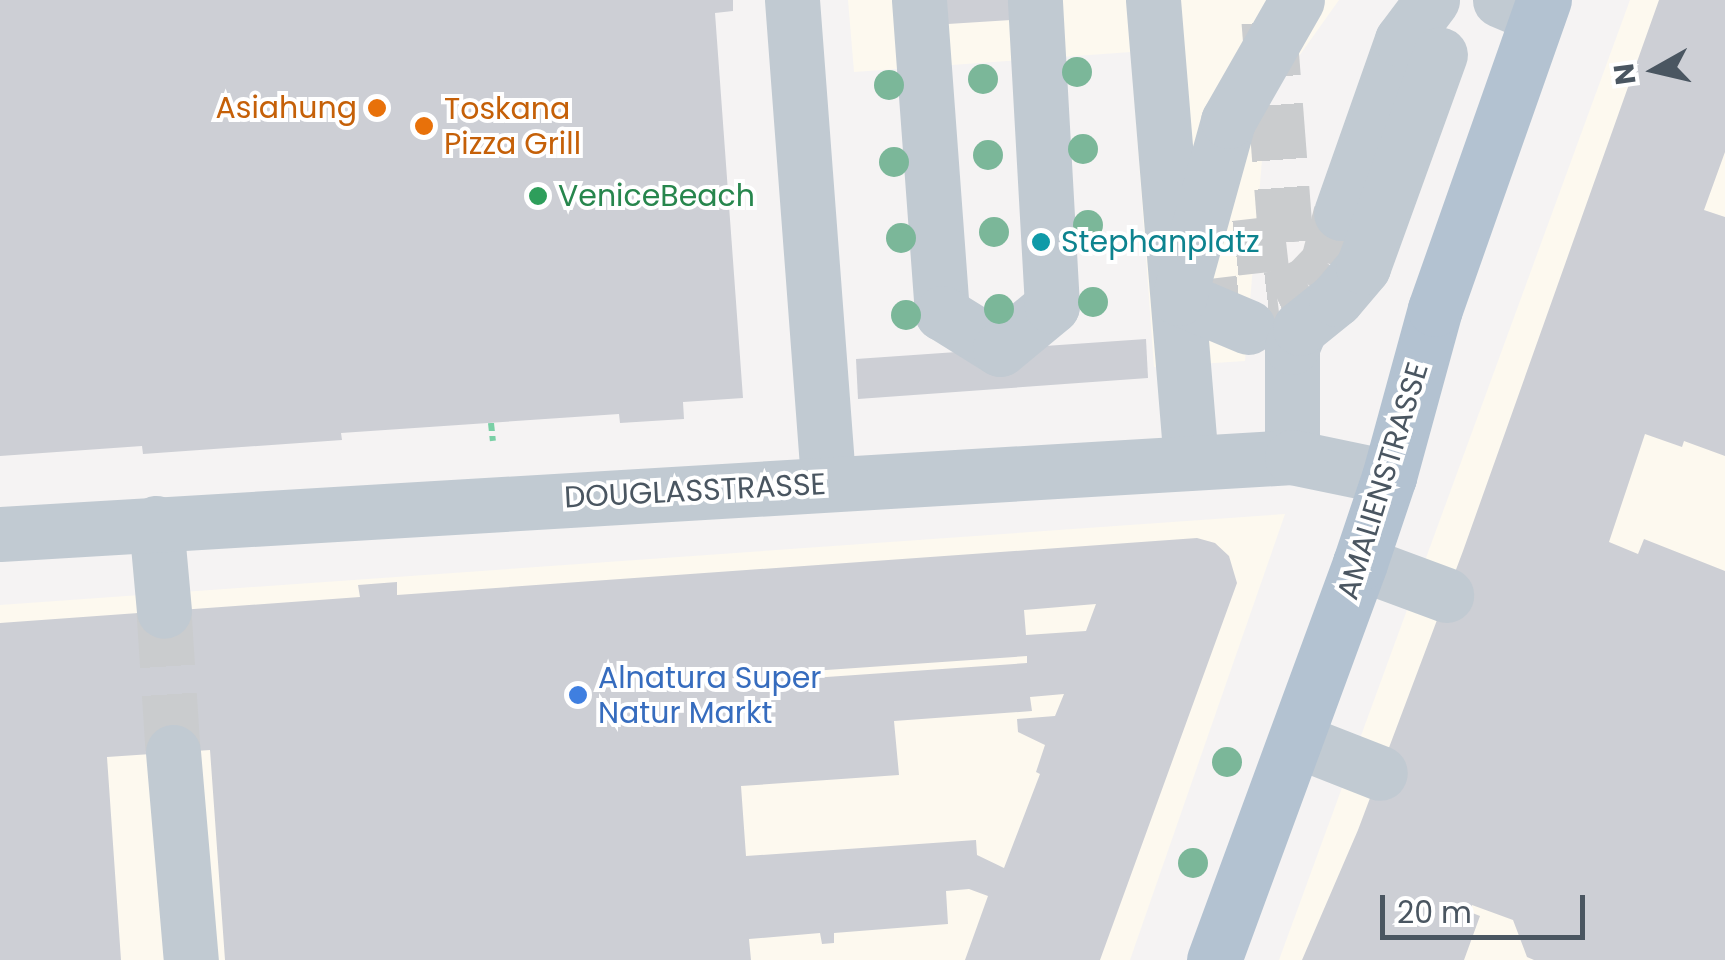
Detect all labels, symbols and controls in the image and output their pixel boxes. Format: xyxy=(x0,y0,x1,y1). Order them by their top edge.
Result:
north arrow xyxy=(1605,20,1705,120)
text: N xyxy=(1604,61,1646,87)
place label: Asiahung xyxy=(216,90,357,126)
place label: Toskana Pizza Grill xyxy=(444,91,581,162)
marker: Asiahung xyxy=(366,97,388,119)
marker: Toskana Pizza Grill xyxy=(413,115,435,137)
place label: VeniceBeach xyxy=(558,178,755,214)
marker: VeniceBeach xyxy=(527,185,549,207)
place label: Stephanplatz xyxy=(1061,224,1260,260)
marker: Stephanplatz xyxy=(1030,231,1052,253)
street label: AMALIENSTRASSE xyxy=(1330,358,1436,604)
street label: DOUGLASSTRASSE xyxy=(563,466,827,516)
place label: Alnatura Super Natur Markt xyxy=(598,660,822,730)
marker: Alnatura Super Natur Markt xyxy=(567,684,589,706)
scale bar xyxy=(1385,875,1590,937)
text: 20 m xyxy=(1397,891,1472,934)

